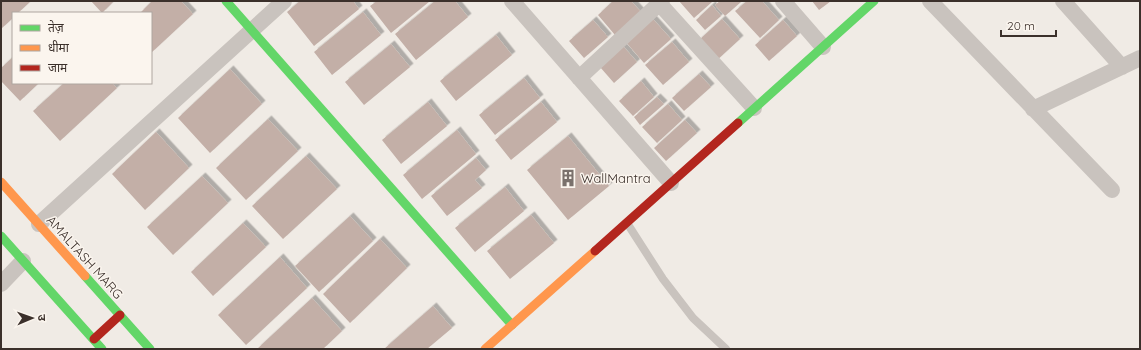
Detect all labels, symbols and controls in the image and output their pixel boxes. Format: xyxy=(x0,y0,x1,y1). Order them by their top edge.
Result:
legend xyxy=(12,12,152,84)
scale bar xyxy=(1001,12,1056,38)
text: 20 m xyxy=(1007,18,1035,33)
text: तेज़ xyxy=(48,20,65,35)
text: धीमा xyxy=(48,40,70,55)
text: जाम xyxy=(48,60,68,75)
building icon: WallMantra xyxy=(558,168,578,188)
place label: WallMantra xyxy=(581,170,651,186)
street label: AMALTASH MARG xyxy=(43,212,127,302)
north arrow xyxy=(12,298,52,338)
text: उ xyxy=(35,314,49,322)

